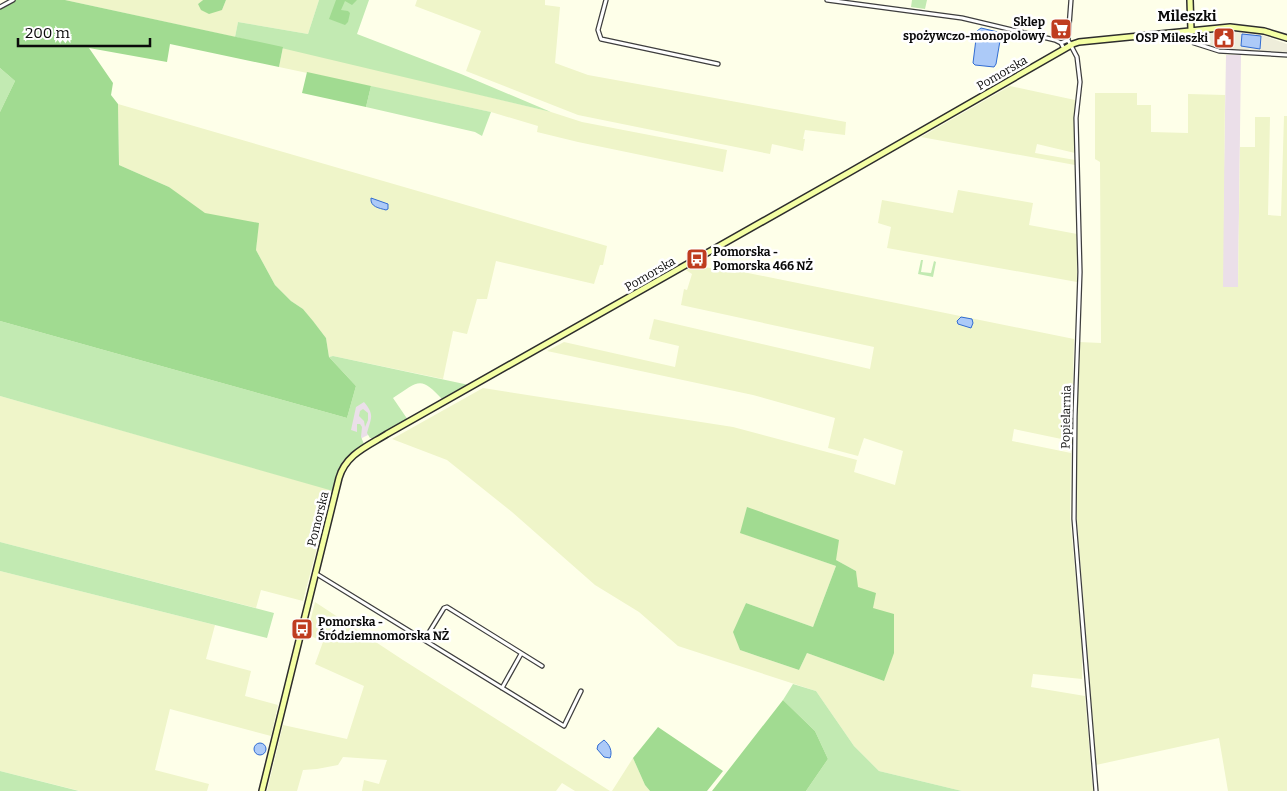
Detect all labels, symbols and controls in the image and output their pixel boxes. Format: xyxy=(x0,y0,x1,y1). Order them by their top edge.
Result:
district label: Mileszki xyxy=(1157,7,1217,25)
scale bar xyxy=(18,15,150,47)
place label: Sklep spożywczo-monopolowy xyxy=(903,15,1045,43)
supermarket icon: Sklep spożywczo-monopolowy xyxy=(1049,17,1073,41)
text: 200 m xyxy=(25,24,70,42)
public building icon: OSP Mileszki xyxy=(1212,26,1236,50)
place label: OSP Mileszki xyxy=(1135,31,1208,45)
street label: Pomorska xyxy=(974,53,1030,93)
place label: Pomorska - Pomorska 466 NŻ xyxy=(713,245,813,273)
bus stop icon: Pomorska - Pomorska 466 NŻ xyxy=(685,247,709,271)
street label: Pomorska xyxy=(622,254,678,294)
street label: Popielarnia xyxy=(1058,385,1074,449)
street label: Pomorska xyxy=(304,490,332,548)
place label: Pomorska - Śródziemnomorska NŻ xyxy=(318,615,449,643)
bus stop icon: Pomorska - Śródziemnomorska NŻ xyxy=(290,617,314,641)

